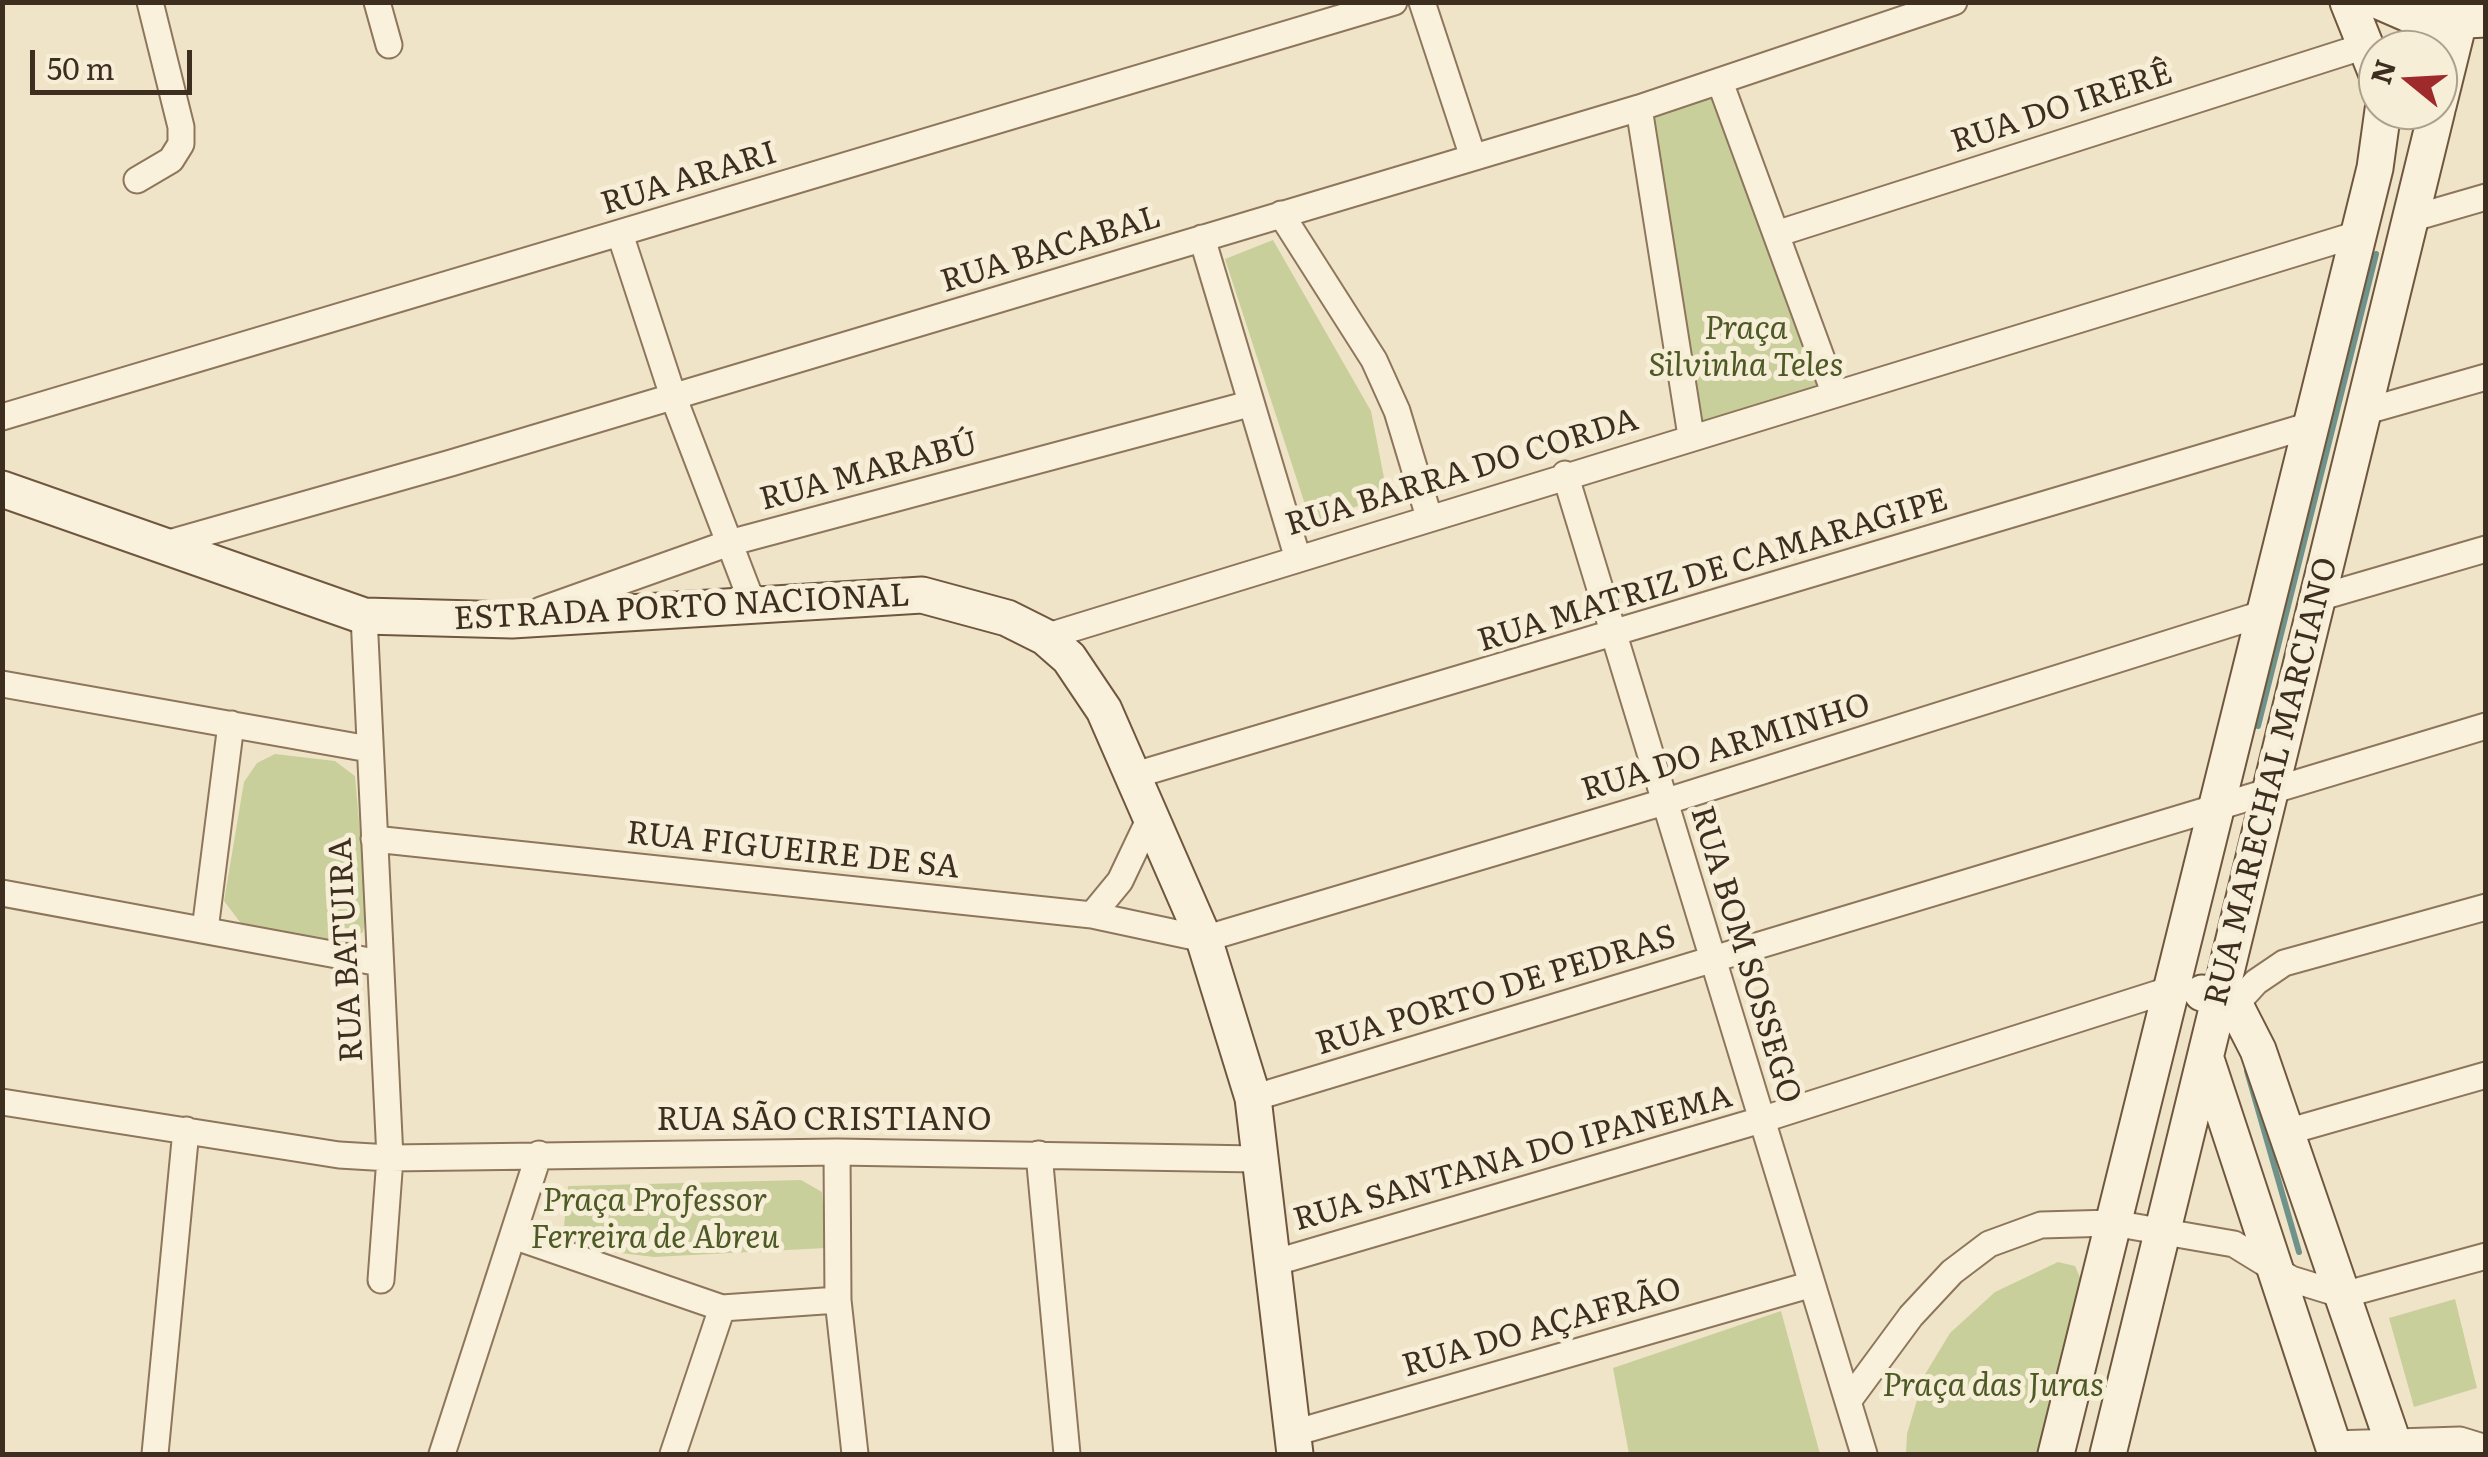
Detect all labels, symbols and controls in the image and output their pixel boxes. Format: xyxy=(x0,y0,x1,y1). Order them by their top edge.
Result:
scale bar xyxy=(35,30,198,92)
north arrow xyxy=(2358,30,2458,130)
text: 50 m xyxy=(47,45,115,89)
street label: RUA DO IRERÊ xyxy=(1947,54,2177,162)
text: N xyxy=(2358,54,2405,89)
street label: RUA ARARI xyxy=(597,134,781,224)
street label: RUA BACABAL xyxy=(936,198,1166,302)
park label: Praça Silvinha Teles xyxy=(1649,311,1843,386)
street label: RUA BARRA DO CORDA xyxy=(1281,401,1643,545)
street label: RUA MARABÚ xyxy=(756,424,982,520)
street label: RUA MATRIZ DE CAMARAGIPE xyxy=(1473,481,1953,661)
street label: RUA MARECHAL MARCIANO xyxy=(2198,554,2346,1010)
street label: ESTRADA PORTO NACIONAL xyxy=(453,577,911,639)
street label: RUA DO ARMINHO xyxy=(1577,686,1875,810)
street label: RUA BOM SOSSEGO xyxy=(1682,802,1808,1108)
street label: RUA FIGUEIRE DE SA xyxy=(625,814,961,888)
street label: RUA BATUIRA xyxy=(322,837,372,1063)
street label: RUA PORTO DE PEDRAS xyxy=(1311,918,1681,1064)
street label: RUA SANTANA DO IPANEMA xyxy=(1289,1078,1737,1240)
street label: RUA SÃO CRISTIANO xyxy=(657,1102,991,1140)
park label: Praça Professor Ferreira de Abreu xyxy=(531,1183,779,1258)
street label: RUA DO AÇAFRÃO xyxy=(1398,1270,1686,1386)
park label: Praça das Juras xyxy=(1882,1368,2104,1406)

